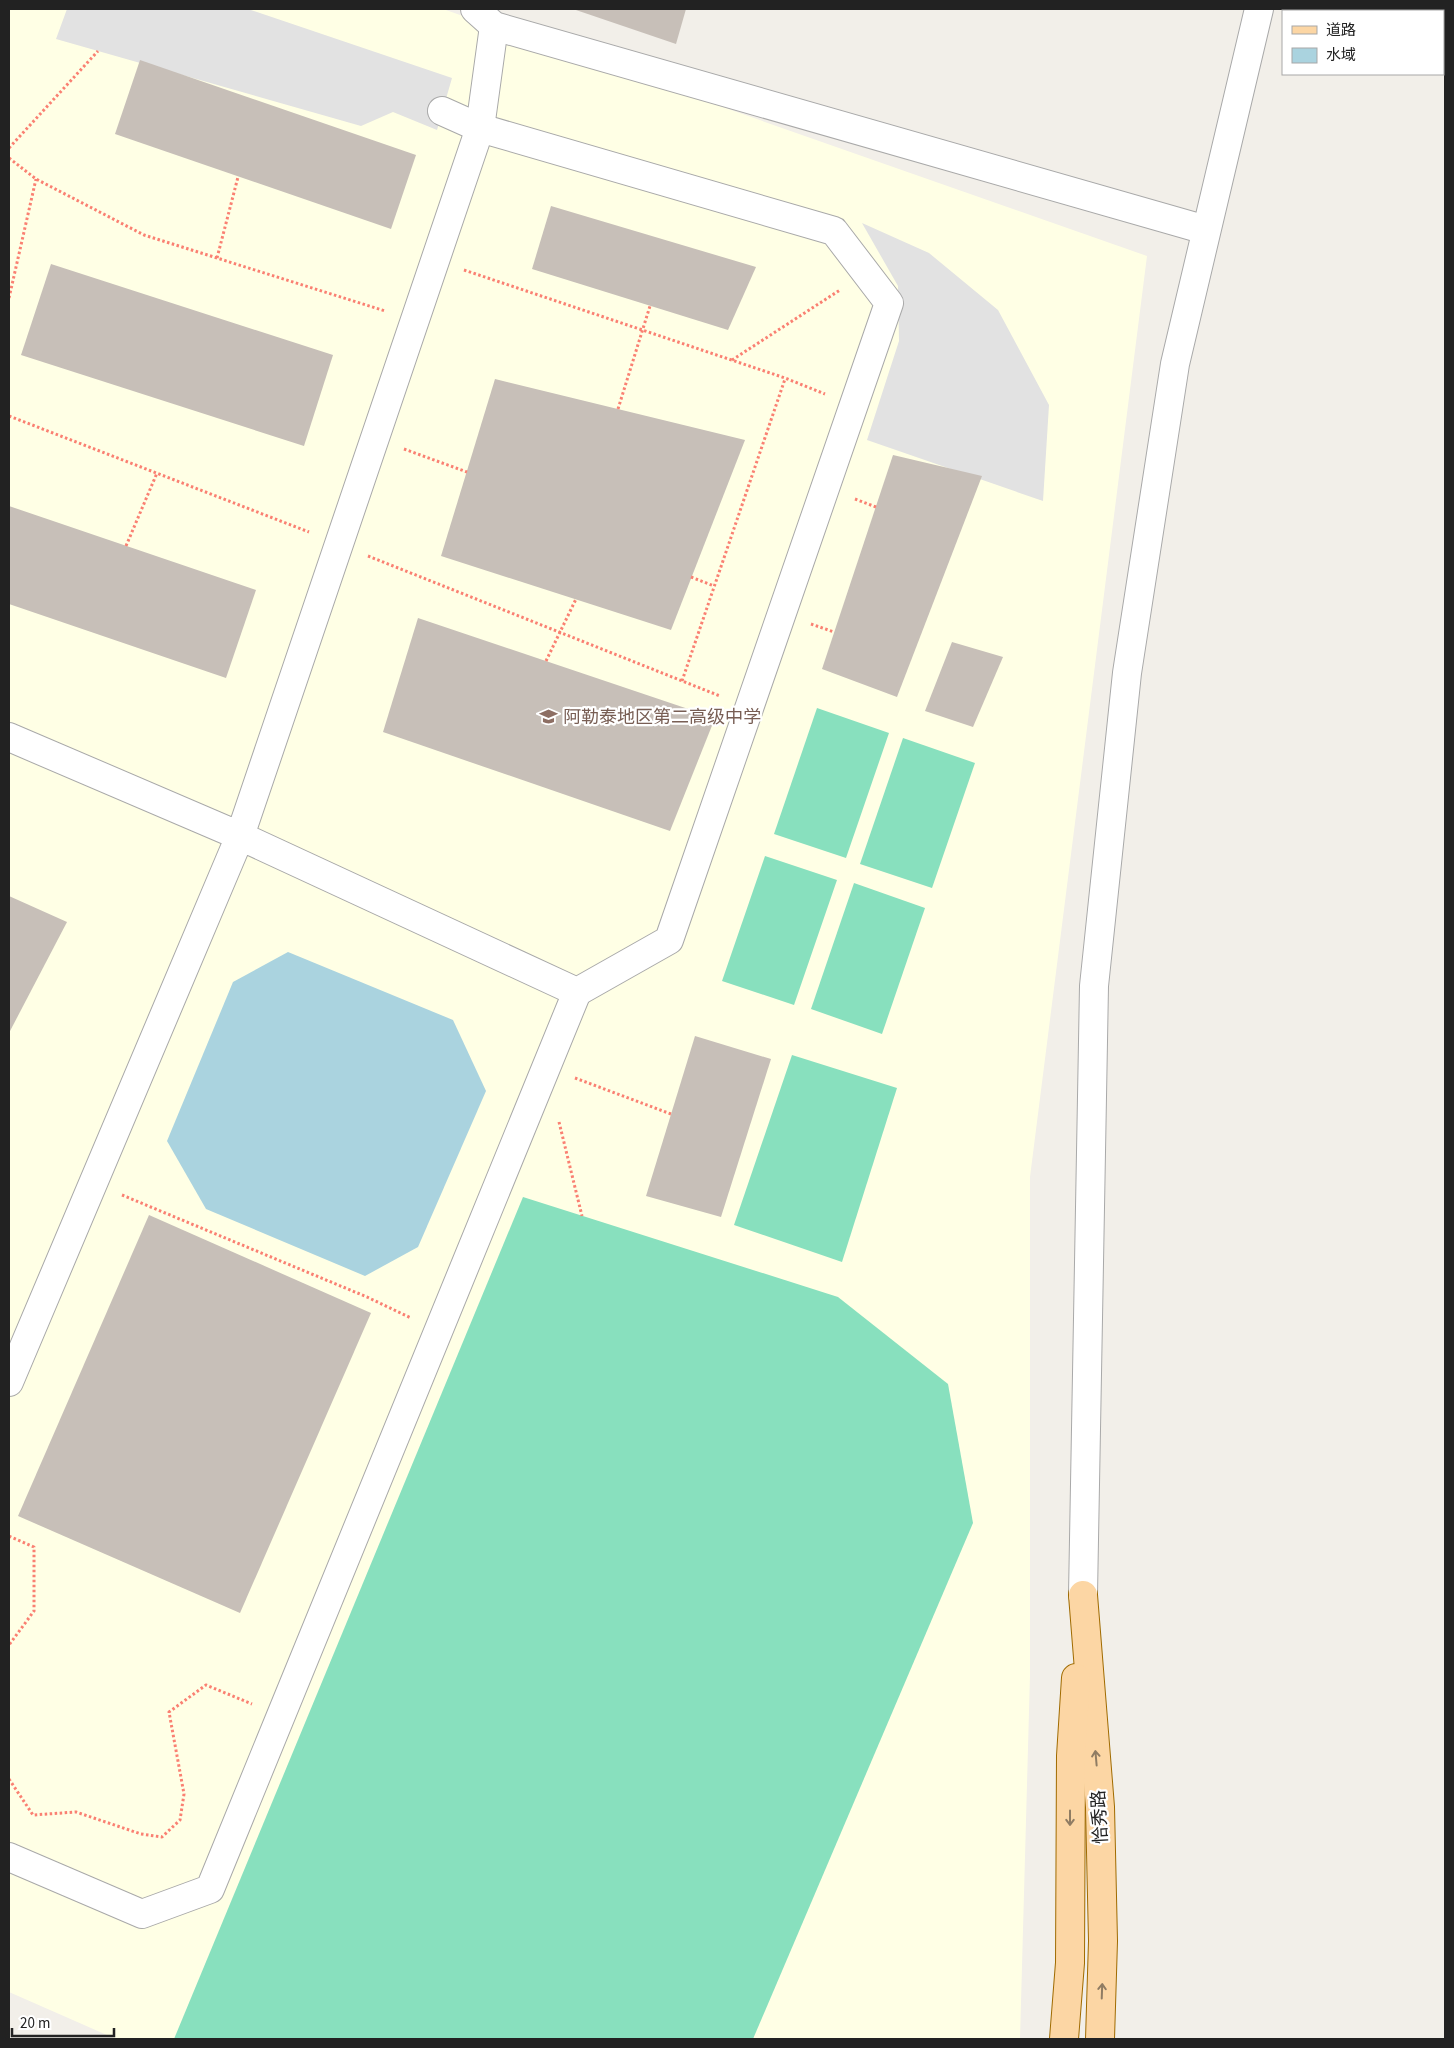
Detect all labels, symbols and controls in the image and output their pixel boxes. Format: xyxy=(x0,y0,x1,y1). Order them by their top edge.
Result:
legend xyxy=(1282,10,1444,75)
text: 道路 xyxy=(1326,20,1356,41)
text: 水域 xyxy=(1326,45,1356,66)
place label: 阿勒泰地区第二高级中学 xyxy=(563,705,761,730)
school or university icon: 阿勒泰地区第二高级中学 xyxy=(539,707,559,727)
one-way arrow xyxy=(1092,1751,1101,1767)
street label: 恰秀路 xyxy=(1086,1789,1114,1845)
one-way arrow xyxy=(1065,1810,1075,1826)
one-way arrow xyxy=(1097,1983,1106,1999)
scale bar xyxy=(12,2006,115,2038)
text: 20 m xyxy=(20,2013,50,2034)

